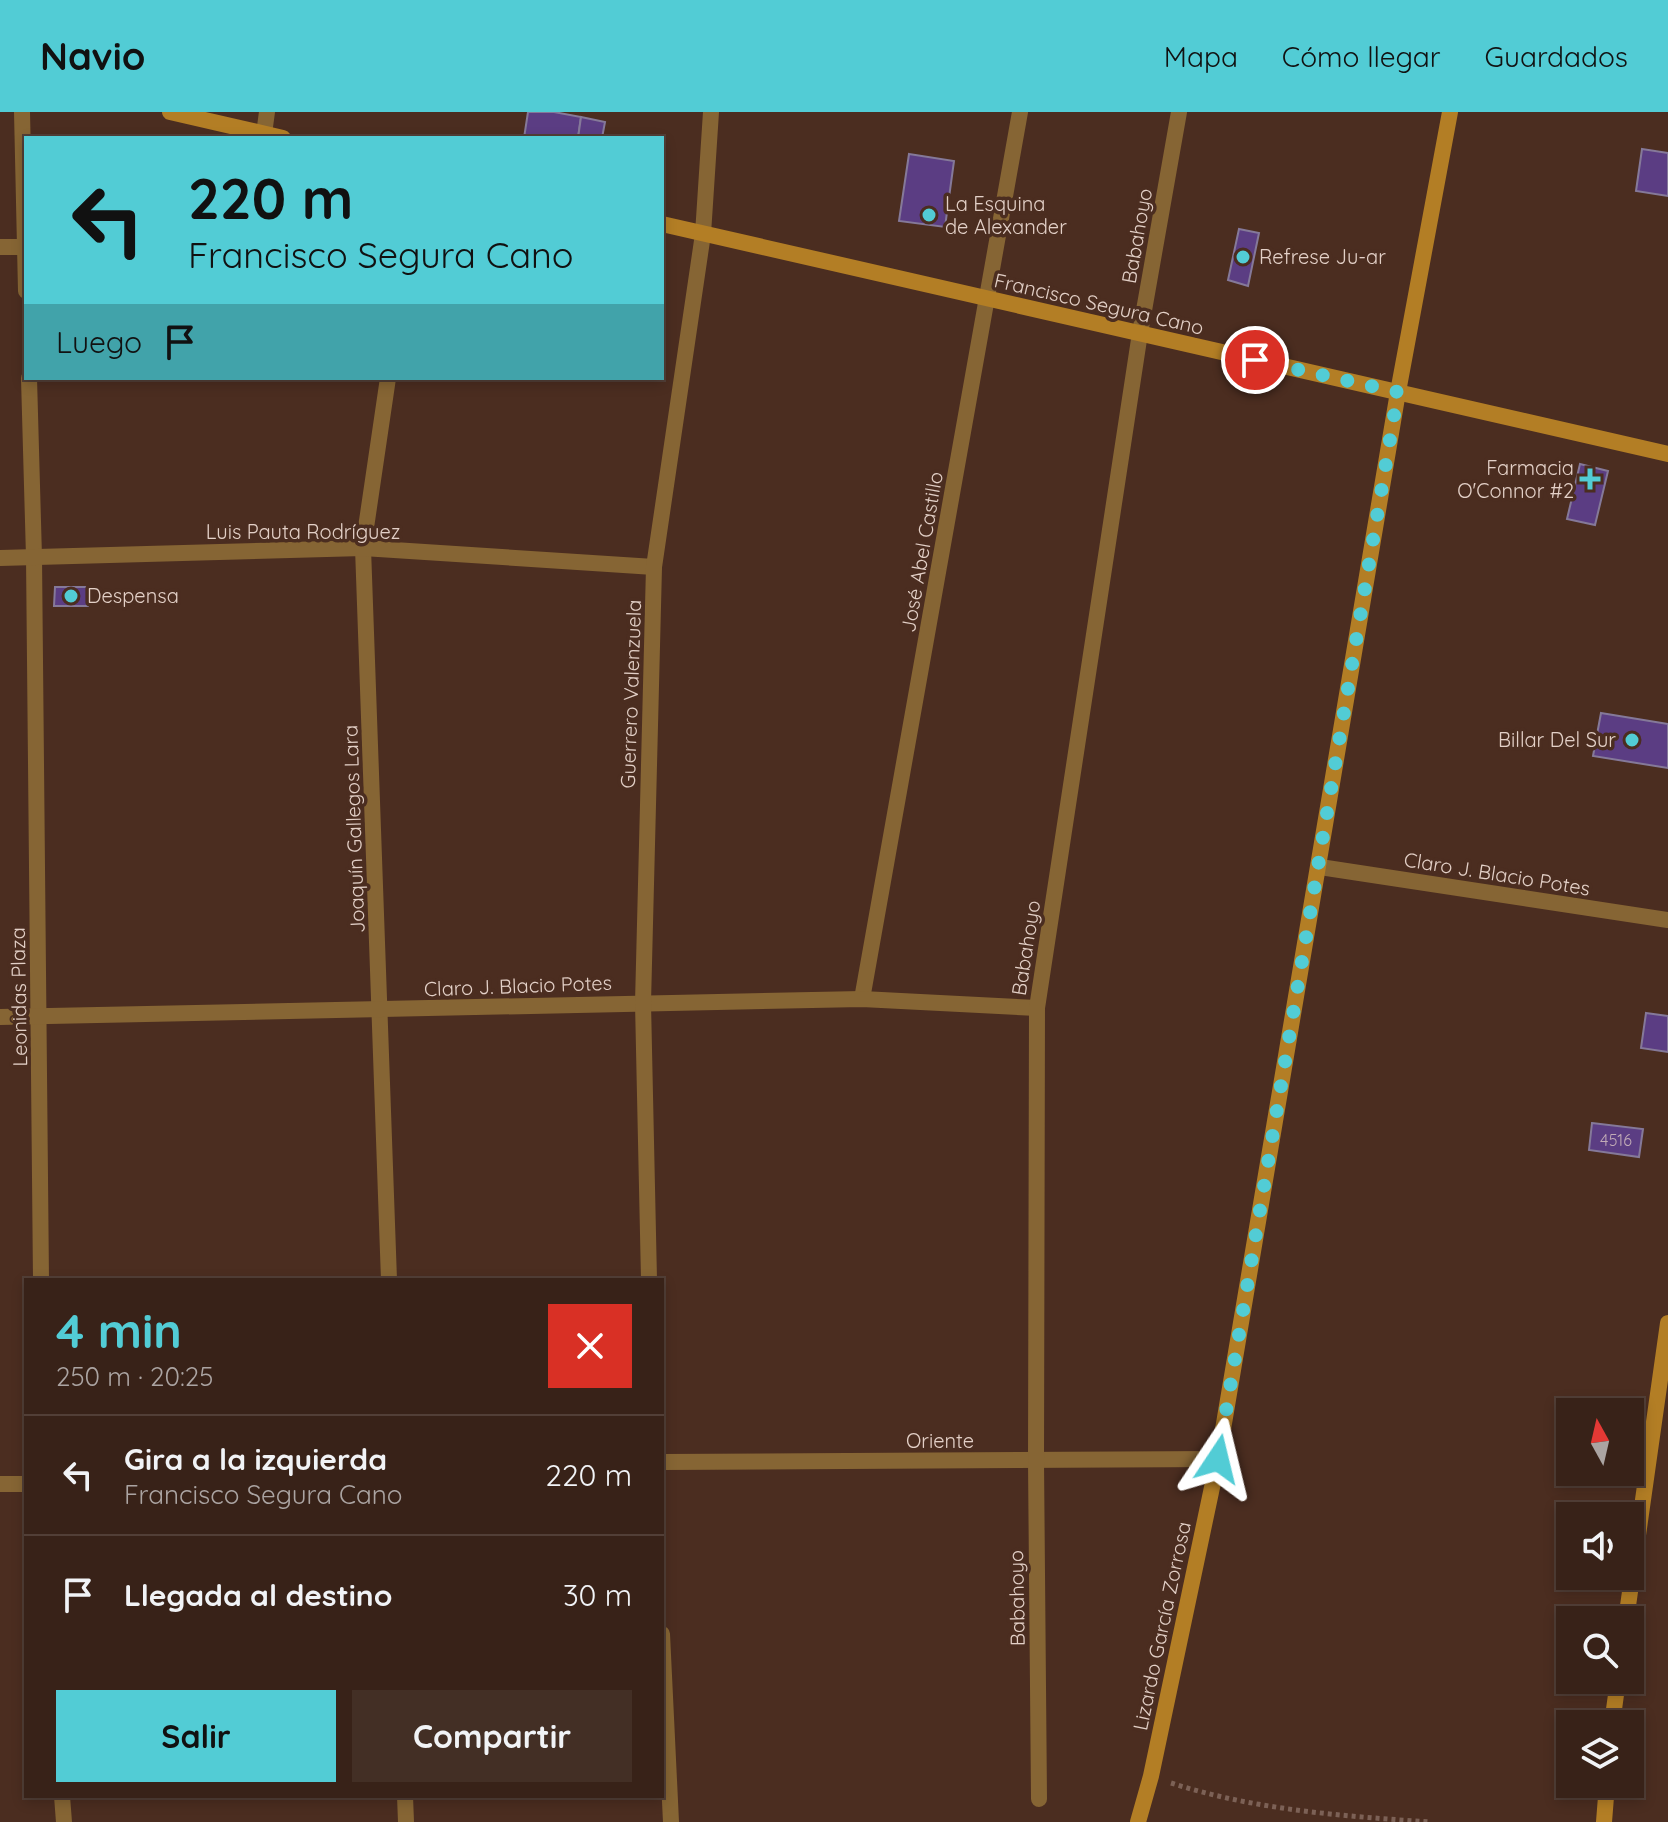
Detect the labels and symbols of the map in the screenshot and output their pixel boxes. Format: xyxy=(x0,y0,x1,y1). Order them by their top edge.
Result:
street label: Babahoyo xyxy=(1116,186,1157,285)
place label: La Esquina de Alexander xyxy=(945,191,1067,239)
marker: La Esquina de Alexander xyxy=(920,206,938,224)
place label: Refrese Ju-ar xyxy=(1259,244,1386,269)
marker: Refrese Ju-ar xyxy=(1234,248,1252,266)
street label: Francisco Segura Cano xyxy=(992,267,1206,340)
pin xyxy=(1221,326,1289,394)
place label: Farmacia O'Connor #2 xyxy=(1457,455,1574,503)
street label: José Abel Castillo xyxy=(895,470,948,634)
marker: Farmacia O'Connor #2 xyxy=(1581,470,1599,488)
street label: Luis Pauta Rodríguez xyxy=(206,519,400,544)
place label: Despensa xyxy=(87,583,179,608)
marker: Despensa xyxy=(62,587,80,605)
street label: Guerrero Valenzuela xyxy=(615,599,646,789)
street label: Joaquín Gallegos Lara xyxy=(337,725,370,934)
place label: Billar Del Sur xyxy=(1498,727,1616,752)
marker: Billar Del Sur xyxy=(1623,731,1641,749)
street label: Claro J. Blacio Potes xyxy=(1402,846,1592,901)
street label: Babahoyo xyxy=(1006,898,1045,997)
street label: Leonidas Plaza xyxy=(5,927,32,1067)
street label: Claro J. Blacio Potes xyxy=(424,970,612,1001)
house number: 4516 xyxy=(1600,1130,1632,1150)
north arrow xyxy=(1556,1398,1644,1486)
position arrow xyxy=(1176,1417,1260,1501)
street label: Oriente xyxy=(906,1428,974,1453)
street label: Lizardo García Zorrosa xyxy=(1127,1519,1196,1733)
street label: Babahoyo xyxy=(1003,1550,1030,1646)

